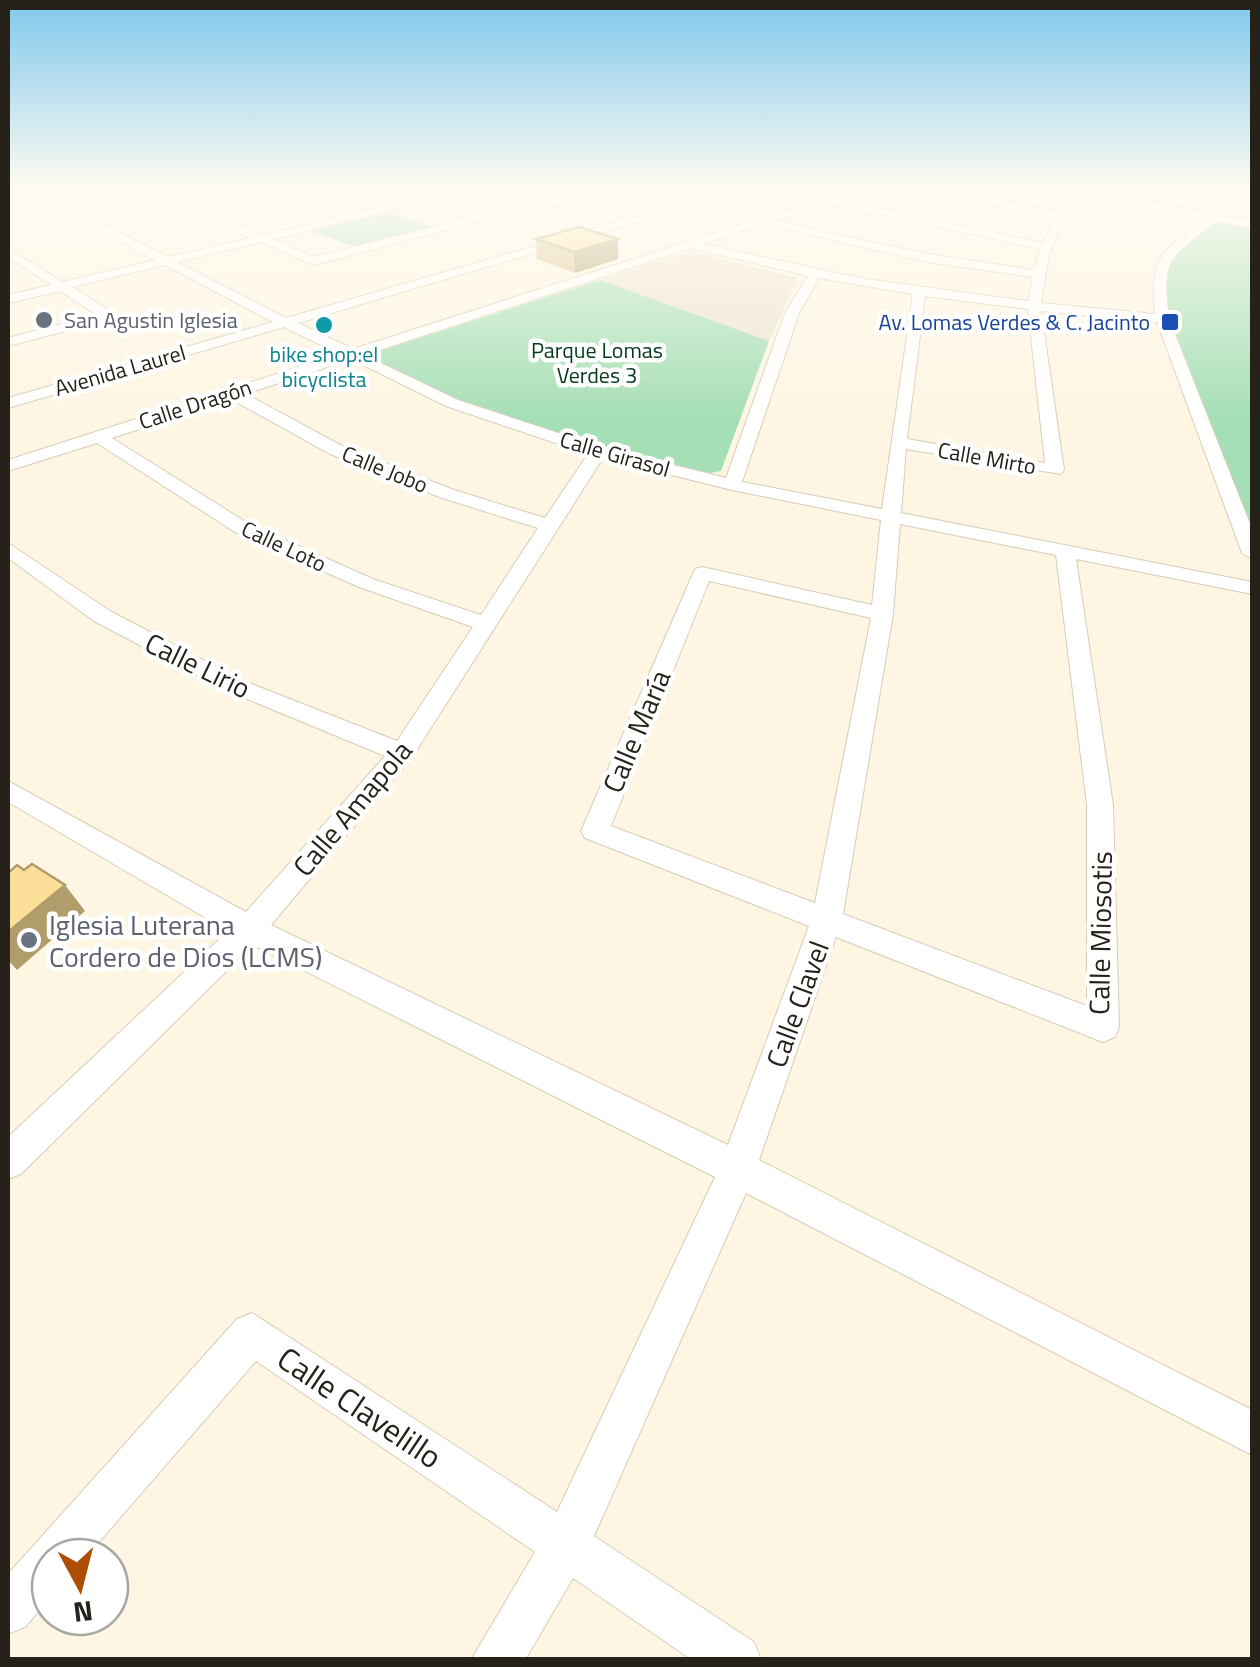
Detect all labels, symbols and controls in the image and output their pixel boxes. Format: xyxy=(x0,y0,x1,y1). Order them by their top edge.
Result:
place label: San Agustin Iglesia xyxy=(64,303,238,337)
place label: Av. Lomas Verdes & C. Jacinto xyxy=(879,305,1150,339)
marker: San Agustin Iglesia xyxy=(33,309,55,331)
marker: Av. Lomas Verdes & C. Jacinto xyxy=(1159,311,1181,333)
marker: bike shop:el bicyclista xyxy=(313,314,335,336)
park label: Parque Lomas Verdes 3 xyxy=(531,333,663,392)
street label: Avenida Laurel xyxy=(50,335,190,405)
place label: bike shop:el bicyclista xyxy=(270,337,378,396)
street label: Calle Dragón xyxy=(134,370,256,438)
street label: Calle Girasol xyxy=(556,422,674,486)
street label: Calle Mirto xyxy=(935,433,1039,483)
street label: Calle Jobo xyxy=(337,436,433,502)
street label: Calle Loto xyxy=(236,511,332,581)
street label: Calle Lirio xyxy=(138,621,258,709)
street label: Calle María xyxy=(591,663,681,799)
street label: Calle Amapola xyxy=(282,730,422,886)
street label: Calle Miosotis xyxy=(1077,851,1123,1015)
place label: Iglesia Luterana Cordero de Dios (LCMS) xyxy=(49,903,322,978)
marker: Iglesia Luterana Cordero de Dios (LCMS) xyxy=(18,929,40,951)
street label: Calle Clavel xyxy=(754,935,840,1073)
street label: Calle Clavelillo xyxy=(268,1334,452,1480)
north arrow xyxy=(30,1537,130,1637)
text: N xyxy=(71,1590,95,1635)

